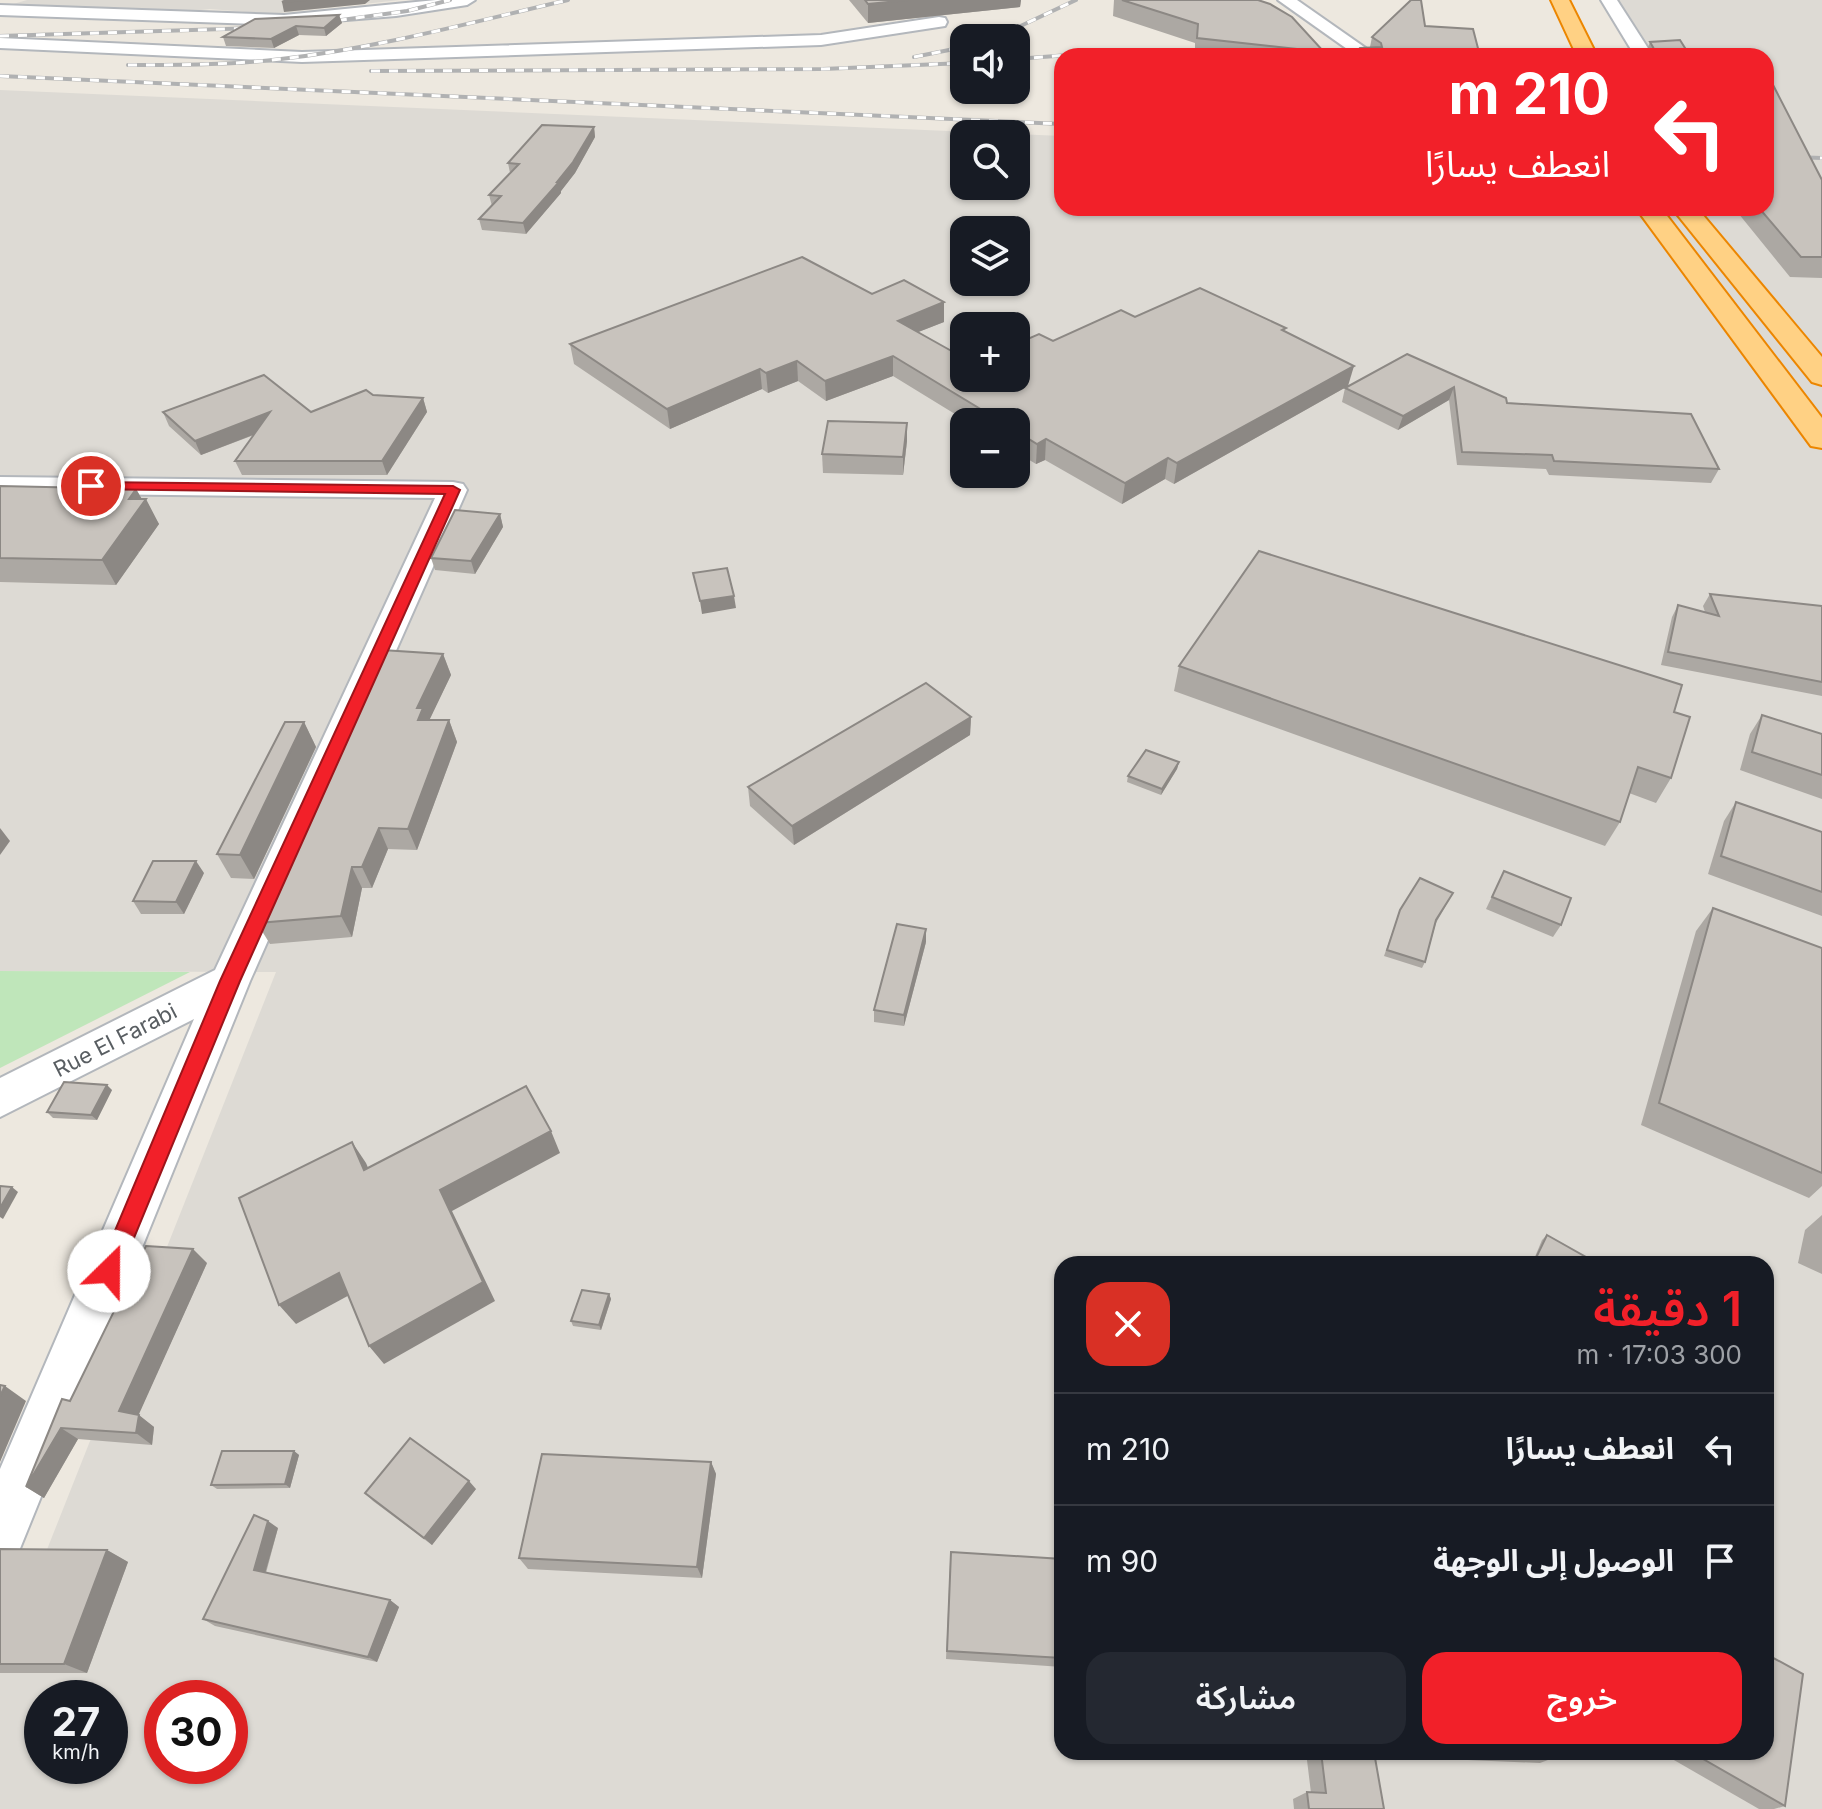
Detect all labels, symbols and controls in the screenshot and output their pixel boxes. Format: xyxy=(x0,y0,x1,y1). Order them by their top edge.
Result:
map controls xyxy=(950,24,1030,488)
button: sound xyxy=(950,24,1030,104)
text: 210 m xyxy=(1448,60,1610,128)
icon: left xyxy=(1638,80,1742,184)
button: search xyxy=(950,120,1030,200)
text: انعطف يسارًا xyxy=(1425,142,1610,186)
button: layers xyxy=(950,216,1030,296)
button: + xyxy=(950,312,1030,392)
button: − xyxy=(950,408,1030,488)
pin xyxy=(57,452,125,520)
icon: arrive xyxy=(69,464,113,508)
street label: Rue El Farabi xyxy=(49,998,181,1082)
position arrow xyxy=(67,1229,151,1313)
text: 1 دقيقة xyxy=(1593,1279,1742,1338)
button: close xyxy=(1086,1282,1170,1366)
text: 300 m · 17:03 xyxy=(1577,1339,1742,1370)
icon: left xyxy=(1698,1427,1742,1471)
text: انعطف يسارًا xyxy=(1506,1430,1674,1466)
text: 210 m xyxy=(1086,1431,1170,1467)
icon: arrive xyxy=(1698,1539,1742,1583)
text: الوصول إلى الوجهة xyxy=(1433,1542,1674,1578)
text: 90 m xyxy=(1086,1543,1158,1579)
button: مشاركة xyxy=(1086,1652,1406,1744)
button: خروج xyxy=(1422,1652,1742,1744)
speed limit sign: 30 xyxy=(144,1680,248,1784)
text: 27 xyxy=(52,1697,100,1746)
text: km/h xyxy=(52,1740,100,1764)

